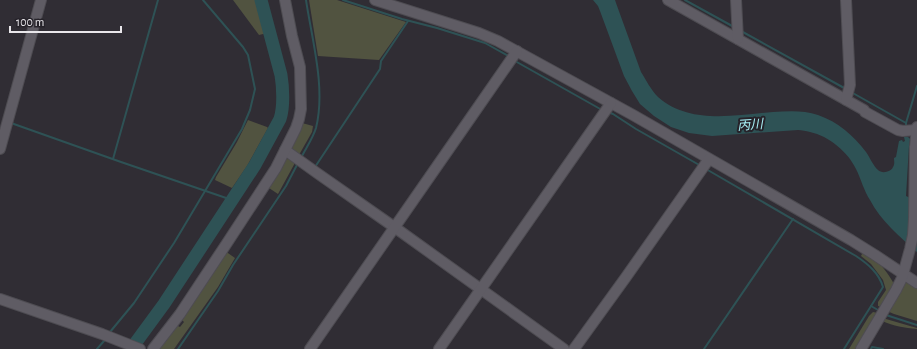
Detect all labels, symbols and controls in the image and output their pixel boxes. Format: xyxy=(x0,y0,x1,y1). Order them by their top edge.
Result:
scale bar xyxy=(10,8,121,34)
text: 100 m xyxy=(16,16,44,28)
water label: 丙川 xyxy=(737,117,766,133)

